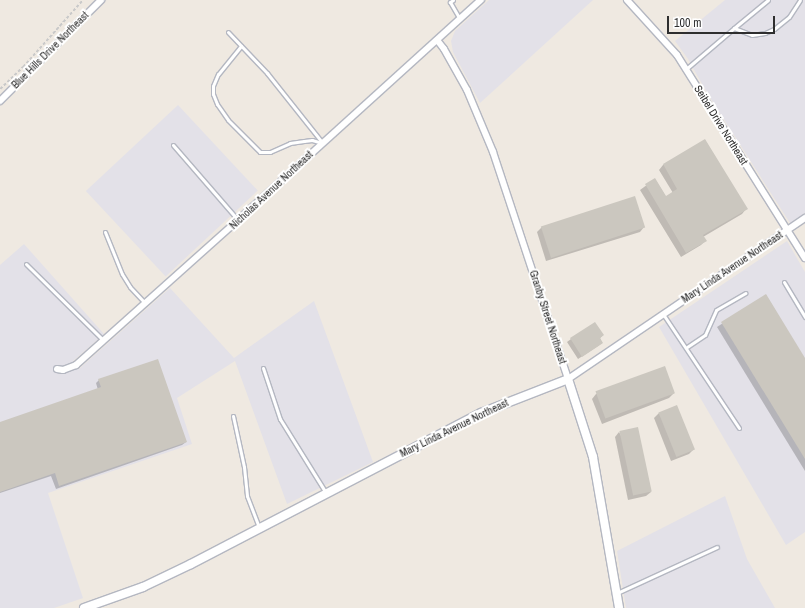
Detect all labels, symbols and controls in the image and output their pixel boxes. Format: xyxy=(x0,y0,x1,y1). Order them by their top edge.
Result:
scale bar xyxy=(669,8,777,34)
street label: Blue Hills Drive Northeast xyxy=(9,9,91,91)
text: 100 m xyxy=(674,15,701,31)
street label: Seibel Drive Northeast xyxy=(691,83,751,167)
street label: Nicholas Avenue Northeast xyxy=(226,148,316,232)
street label: Mary Linda Avenue Northeast xyxy=(679,228,785,306)
street label: Granby Street Northeast xyxy=(527,268,569,366)
street label: Mary Linda Avenue Northeast xyxy=(397,396,511,460)

